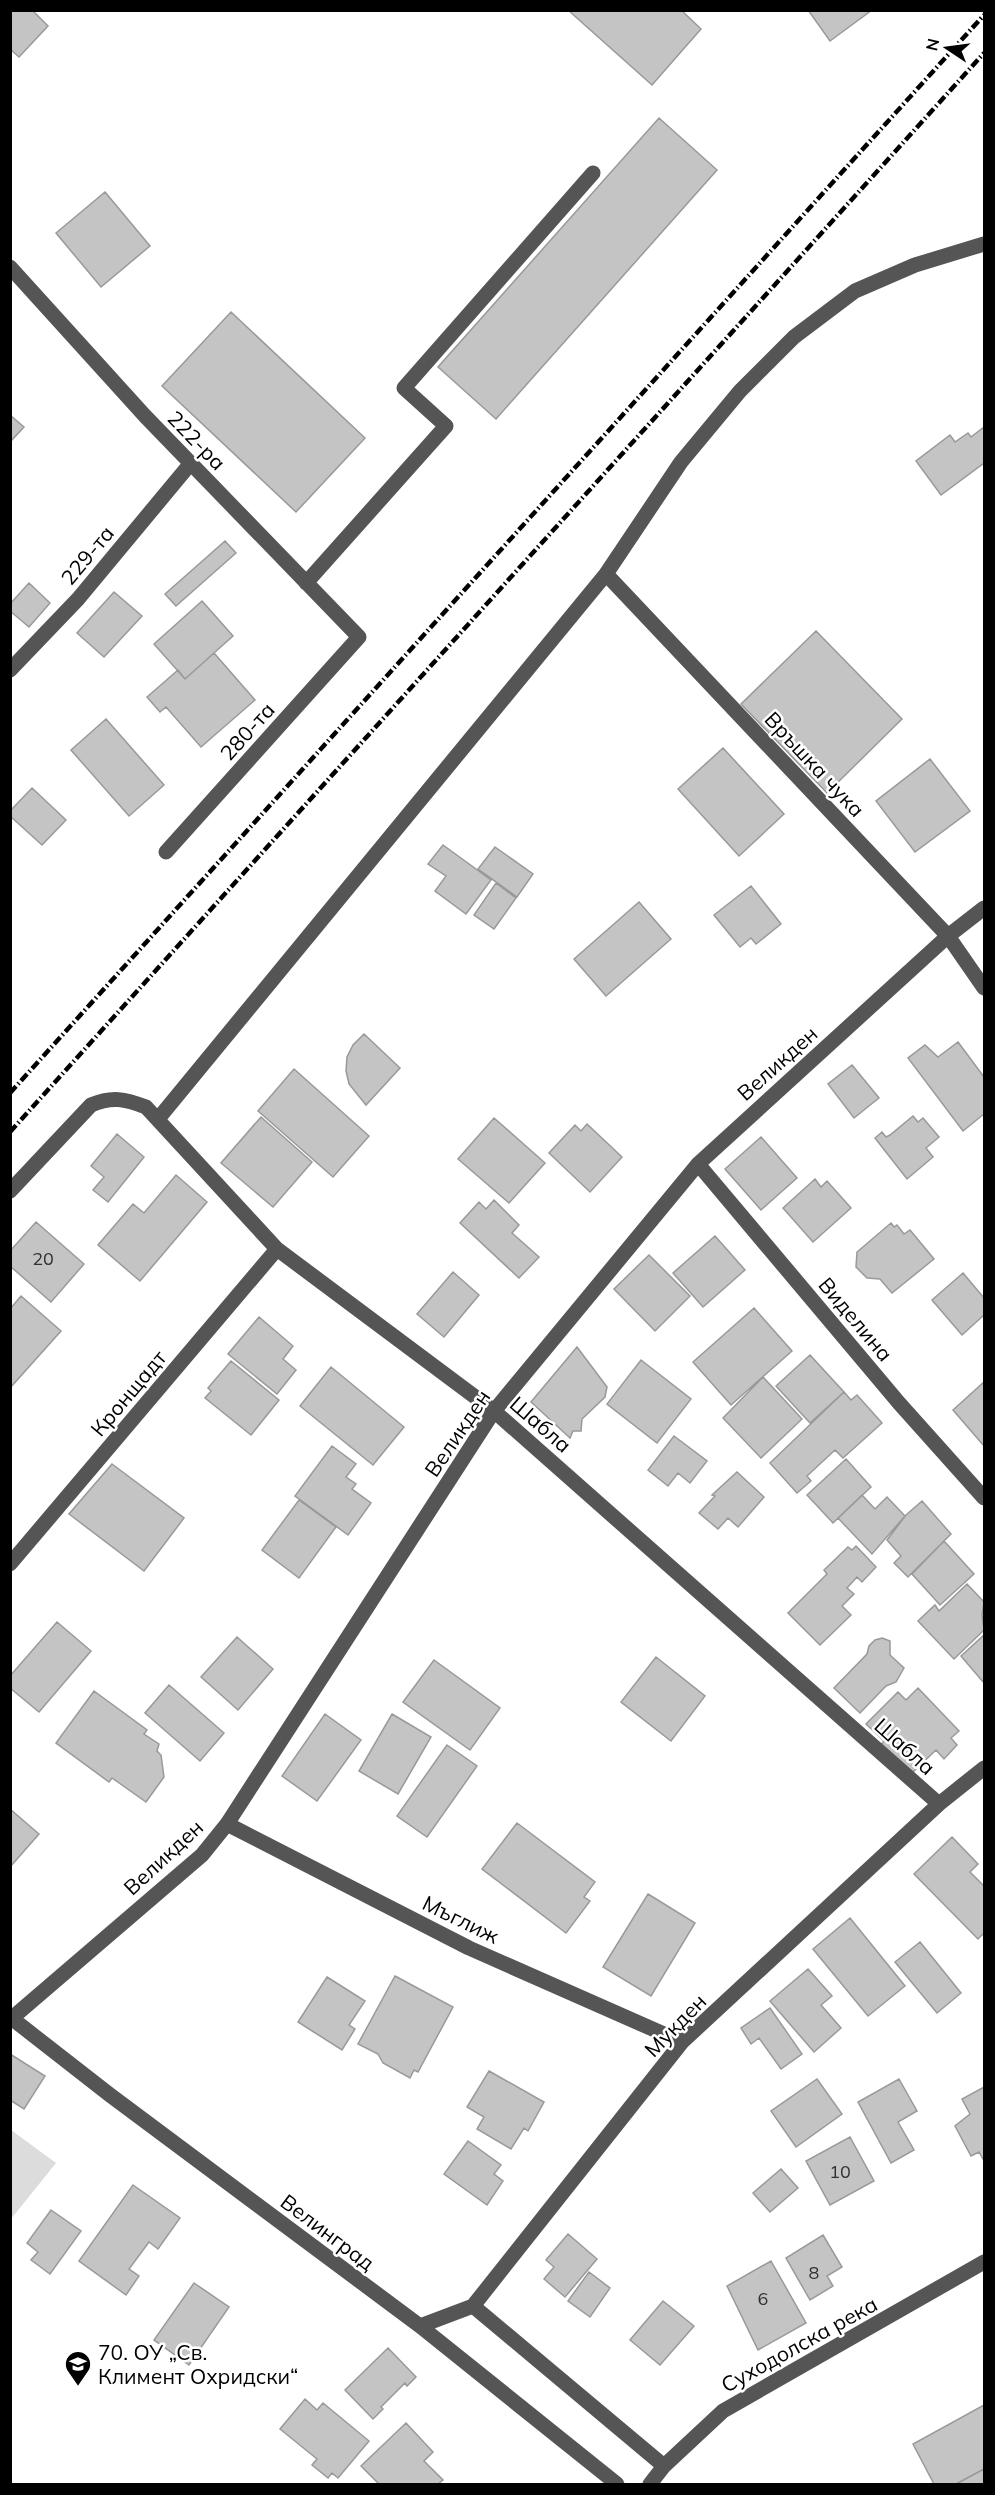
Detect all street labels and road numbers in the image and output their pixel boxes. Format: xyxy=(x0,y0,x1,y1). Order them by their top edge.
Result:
street label: 222-ра xyxy=(162,405,232,475)
street label: 229-та xyxy=(55,520,119,590)
street label: 280-та xyxy=(214,697,280,765)
street label: Връшка чука xyxy=(760,706,870,822)
street label: Великден xyxy=(732,1020,822,1106)
street label: Виделина xyxy=(813,1272,899,1366)
street label: Кронщадт xyxy=(85,1344,172,1441)
street label: Великден xyxy=(419,1385,495,1481)
street label: Шабла xyxy=(505,1390,577,1458)
street label: Шабла xyxy=(869,1712,941,1780)
street label: Великден xyxy=(118,1814,208,1900)
street label: Мъглиж xyxy=(418,1889,504,1949)
street label: Мукден xyxy=(639,1988,711,2062)
street label: Велинград xyxy=(276,2188,380,2276)
street label: Суходолска река xyxy=(716,2290,882,2398)

